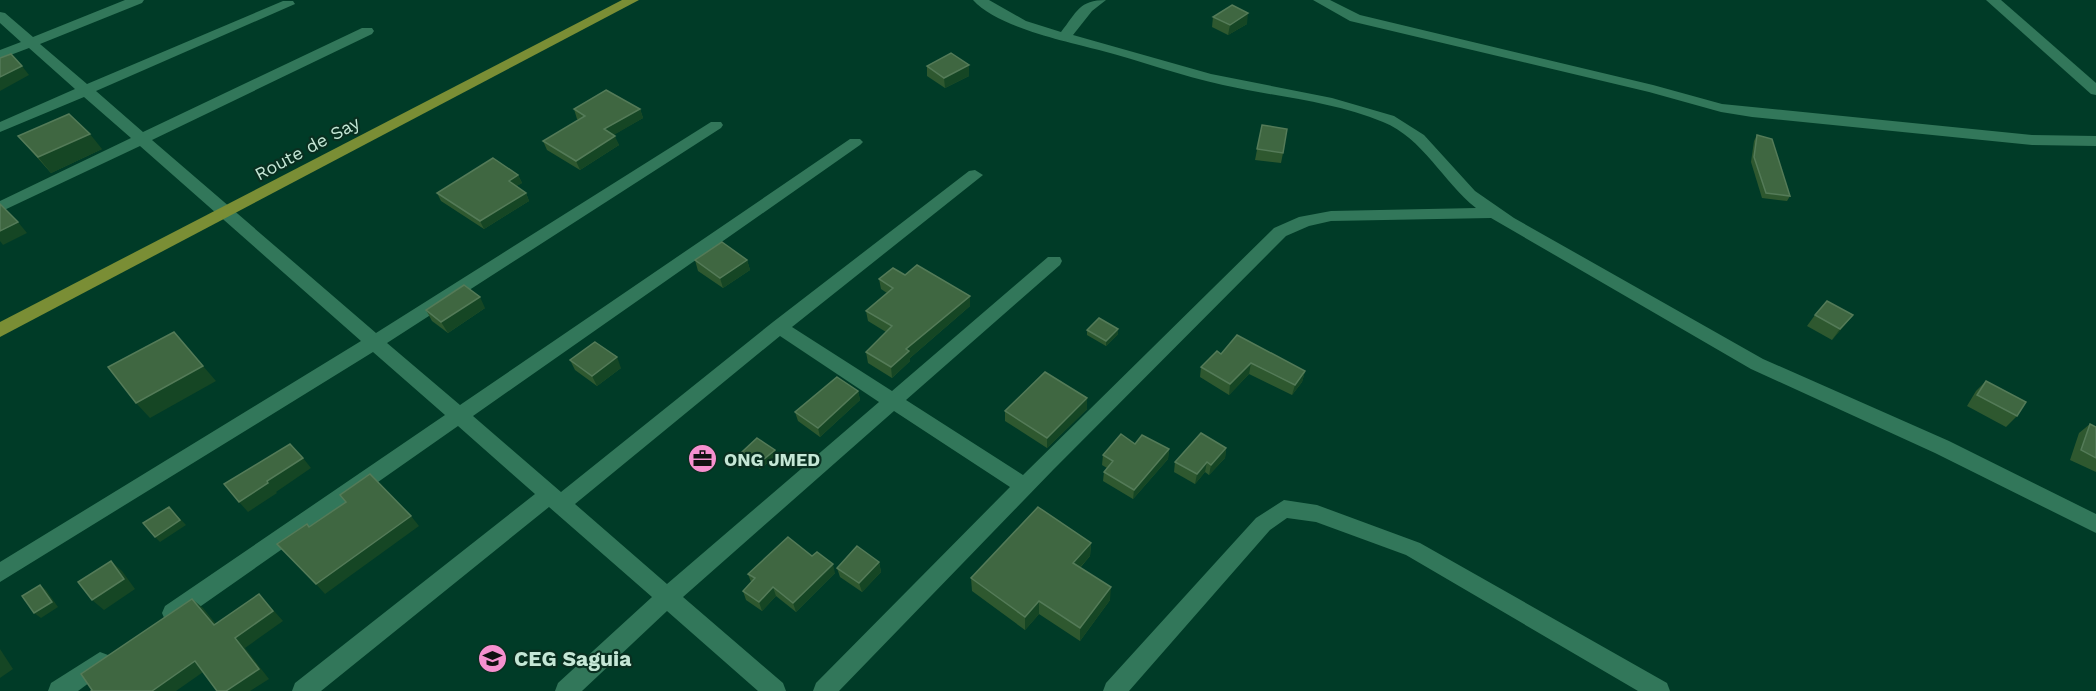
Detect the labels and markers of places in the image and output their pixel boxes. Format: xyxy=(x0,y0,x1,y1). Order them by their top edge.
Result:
office icon: ONG JMED xyxy=(687,443,719,475)
place label: ONG JMED xyxy=(724,449,820,470)
school or university icon: CEG Saguia xyxy=(477,642,509,674)
place label: CEG Saguia xyxy=(514,646,632,671)

